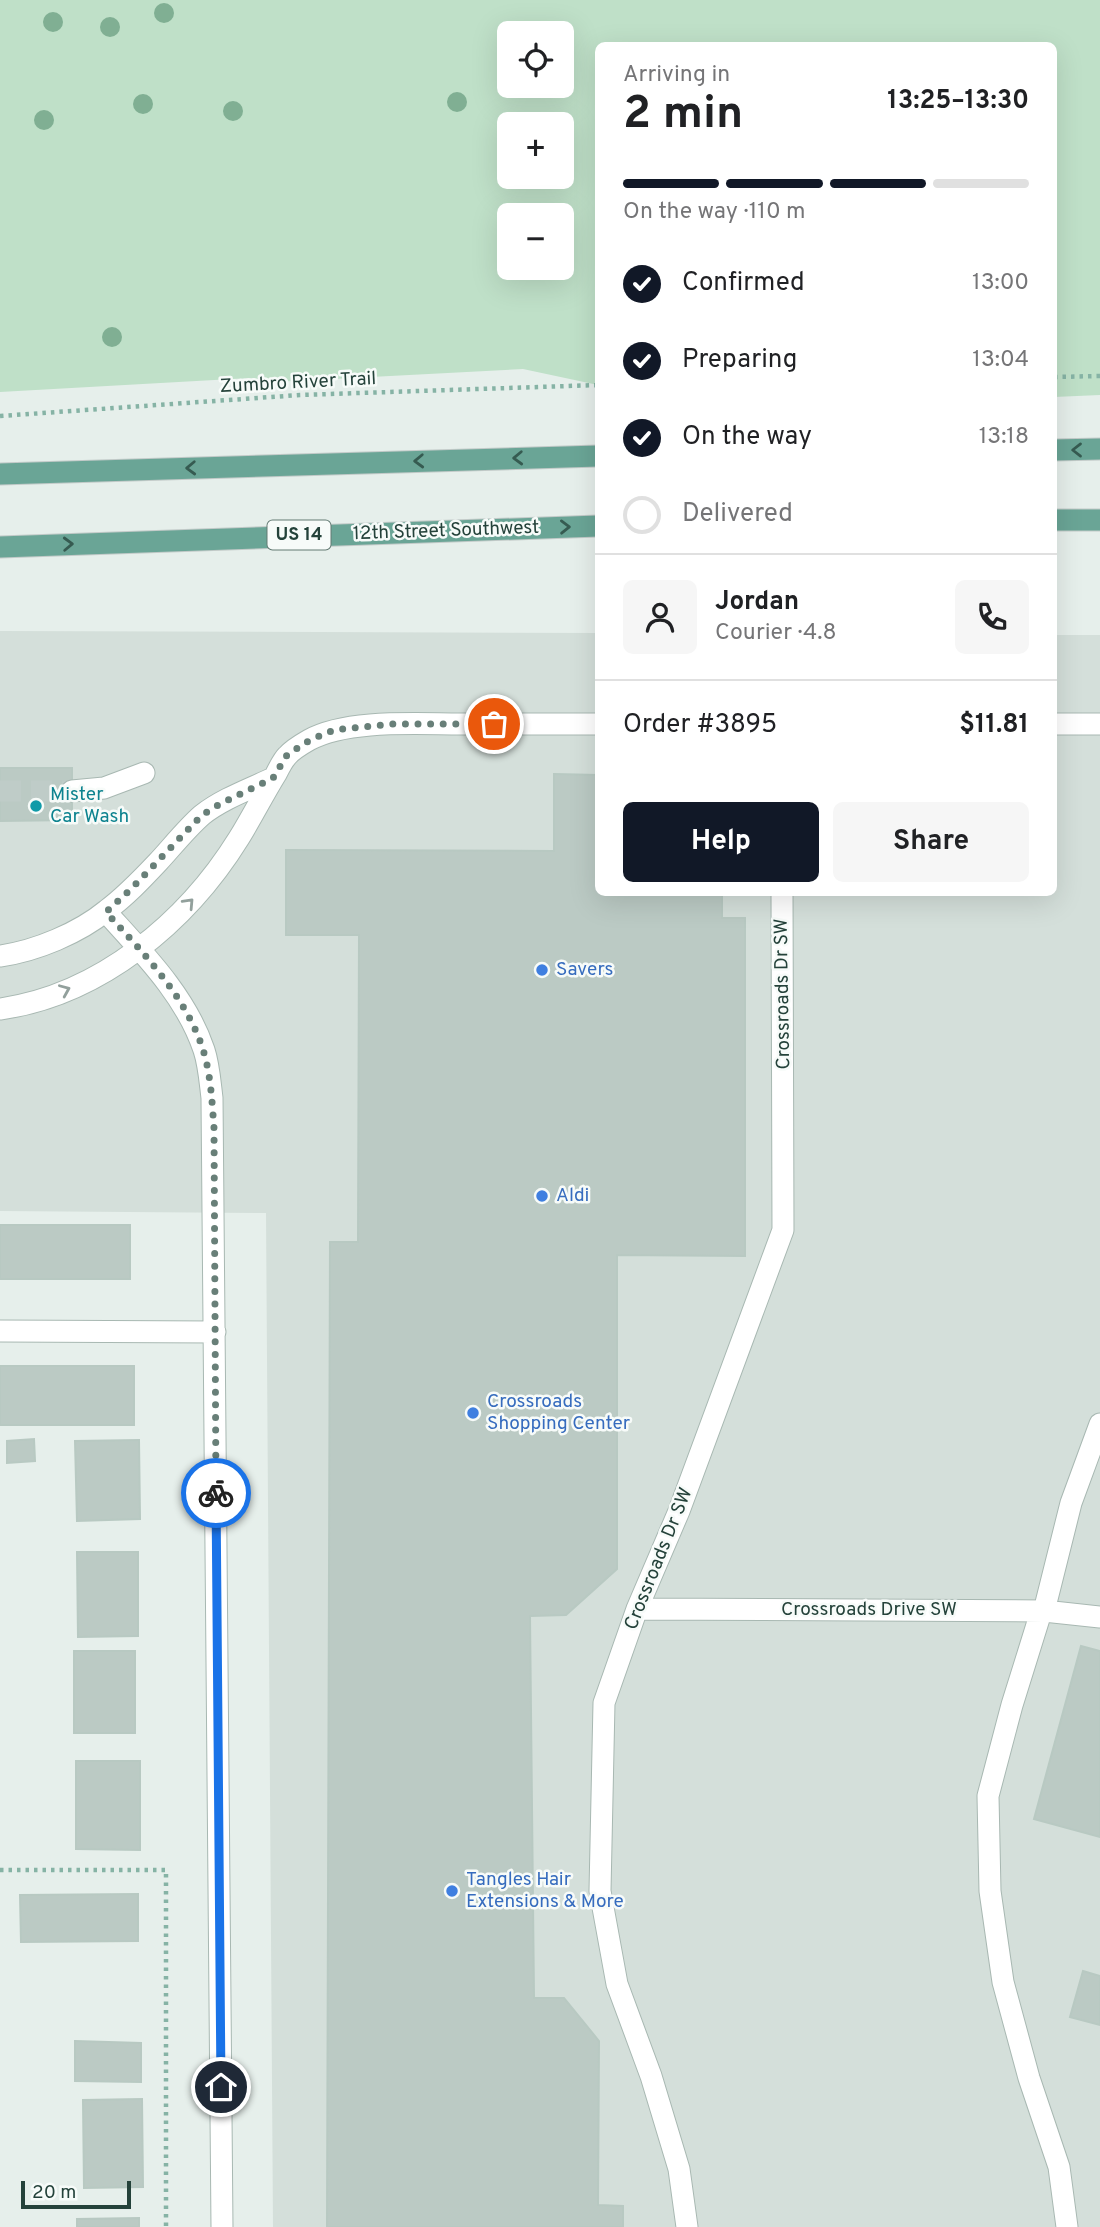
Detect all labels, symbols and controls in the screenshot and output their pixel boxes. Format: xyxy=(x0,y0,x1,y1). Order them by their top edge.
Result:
map controls xyxy=(497,21,574,280)
button: locate xyxy=(497,21,574,98)
text: Arriving in xyxy=(623,61,730,90)
text: 13:25–13:30 xyxy=(887,85,1029,118)
text: 2 min xyxy=(623,86,743,145)
button: + xyxy=(497,112,574,189)
text: On the way · 110 m xyxy=(623,198,806,227)
button: − xyxy=(497,203,574,280)
icon: check xyxy=(623,265,661,303)
text: Confirmed xyxy=(682,267,805,300)
text: 13:00 xyxy=(972,269,1029,298)
icon: check xyxy=(623,342,661,380)
text: Preparing xyxy=(682,344,797,377)
text: 13:04 xyxy=(972,346,1029,375)
street label: Zumbro River Trail xyxy=(219,367,377,399)
icon: check xyxy=(623,419,661,457)
text: On the way xyxy=(682,421,812,454)
text: 13:18 xyxy=(979,423,1029,452)
one-way arrow xyxy=(1071,442,1082,458)
one-way arrow xyxy=(513,451,524,466)
one-way arrow xyxy=(413,453,424,469)
one-way arrow xyxy=(186,460,196,476)
text: Delivered xyxy=(682,498,793,531)
street label: 12th Street Southwest xyxy=(352,516,540,546)
one-way arrow xyxy=(560,519,571,535)
road number: US 14 xyxy=(268,520,330,550)
one-way arrow xyxy=(63,536,74,552)
button: person xyxy=(623,580,697,654)
button: phone xyxy=(955,580,1029,654)
text: Jordan xyxy=(715,586,799,619)
text: Courier · 4.8 xyxy=(715,619,836,648)
pin xyxy=(464,694,524,754)
icon: bag xyxy=(475,705,513,743)
text: Order #3895 xyxy=(623,709,777,742)
text: $11.81 xyxy=(959,709,1029,742)
place label: Mister Car Wash xyxy=(50,783,129,829)
marker: Mister Car Wash xyxy=(28,798,44,814)
button: Help xyxy=(623,802,819,882)
button: Share xyxy=(833,802,1029,882)
one-way arrow xyxy=(181,898,193,911)
street label: Crossroads Dr SW xyxy=(770,918,796,1070)
place label: Savers xyxy=(556,958,614,982)
marker: Savers xyxy=(534,962,550,978)
one-way arrow xyxy=(59,985,71,999)
place label: Aldi xyxy=(556,1184,589,1208)
marker: Aldi xyxy=(534,1188,550,1204)
place label: Crossroads Shopping Center xyxy=(487,1390,631,1436)
marker: Crossroads Shopping Center xyxy=(465,1405,481,1421)
courier xyxy=(181,1458,251,1528)
icon: bike xyxy=(197,1474,235,1512)
street label: Crossroads Dr SW xyxy=(620,1484,698,1634)
street label: Crossroads Drive SW xyxy=(781,1598,957,1622)
place label: Tangles Hair Extensions & More xyxy=(466,1868,624,1914)
marker: Tangles Hair Extensions & More xyxy=(444,1883,460,1899)
pin xyxy=(191,2057,251,2117)
icon: home xyxy=(202,2068,240,2106)
scale bar xyxy=(21,2178,131,2210)
text: 20 m xyxy=(32,2181,76,2205)

